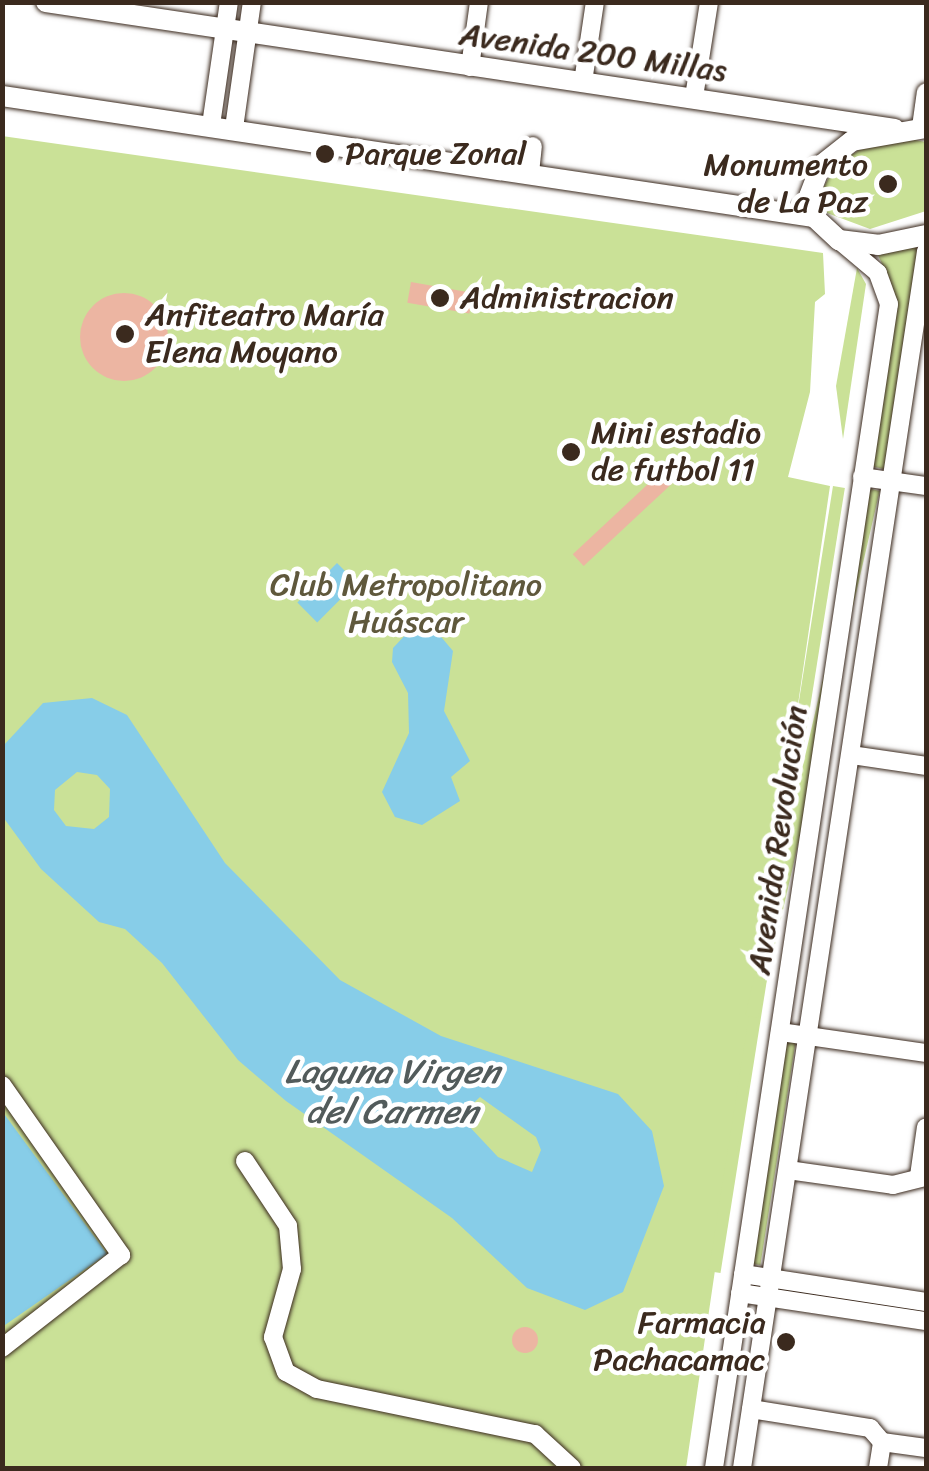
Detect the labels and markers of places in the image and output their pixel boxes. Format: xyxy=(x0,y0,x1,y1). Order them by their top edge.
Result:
place label: Parque Zonal xyxy=(345,135,526,173)
marker: Parque Zonal xyxy=(314,143,336,165)
place label: Monumento de La Paz xyxy=(704,147,868,222)
marker: Monumento de La Paz xyxy=(877,173,899,195)
place label: Administracion xyxy=(460,279,674,317)
marker: Administracion xyxy=(429,287,451,309)
place label: Anfiteatro María Elena Moyano xyxy=(145,297,384,372)
marker: Anfiteatro María Elena Moyano xyxy=(114,323,136,345)
place label: Mini estadio de futbol 11 xyxy=(591,415,764,490)
marker: Mini estadio de futbol 11 xyxy=(560,441,582,463)
place label: Farmacia Pachacamac xyxy=(593,1305,766,1380)
marker: Farmacia Pachacamac xyxy=(775,1331,797,1353)

